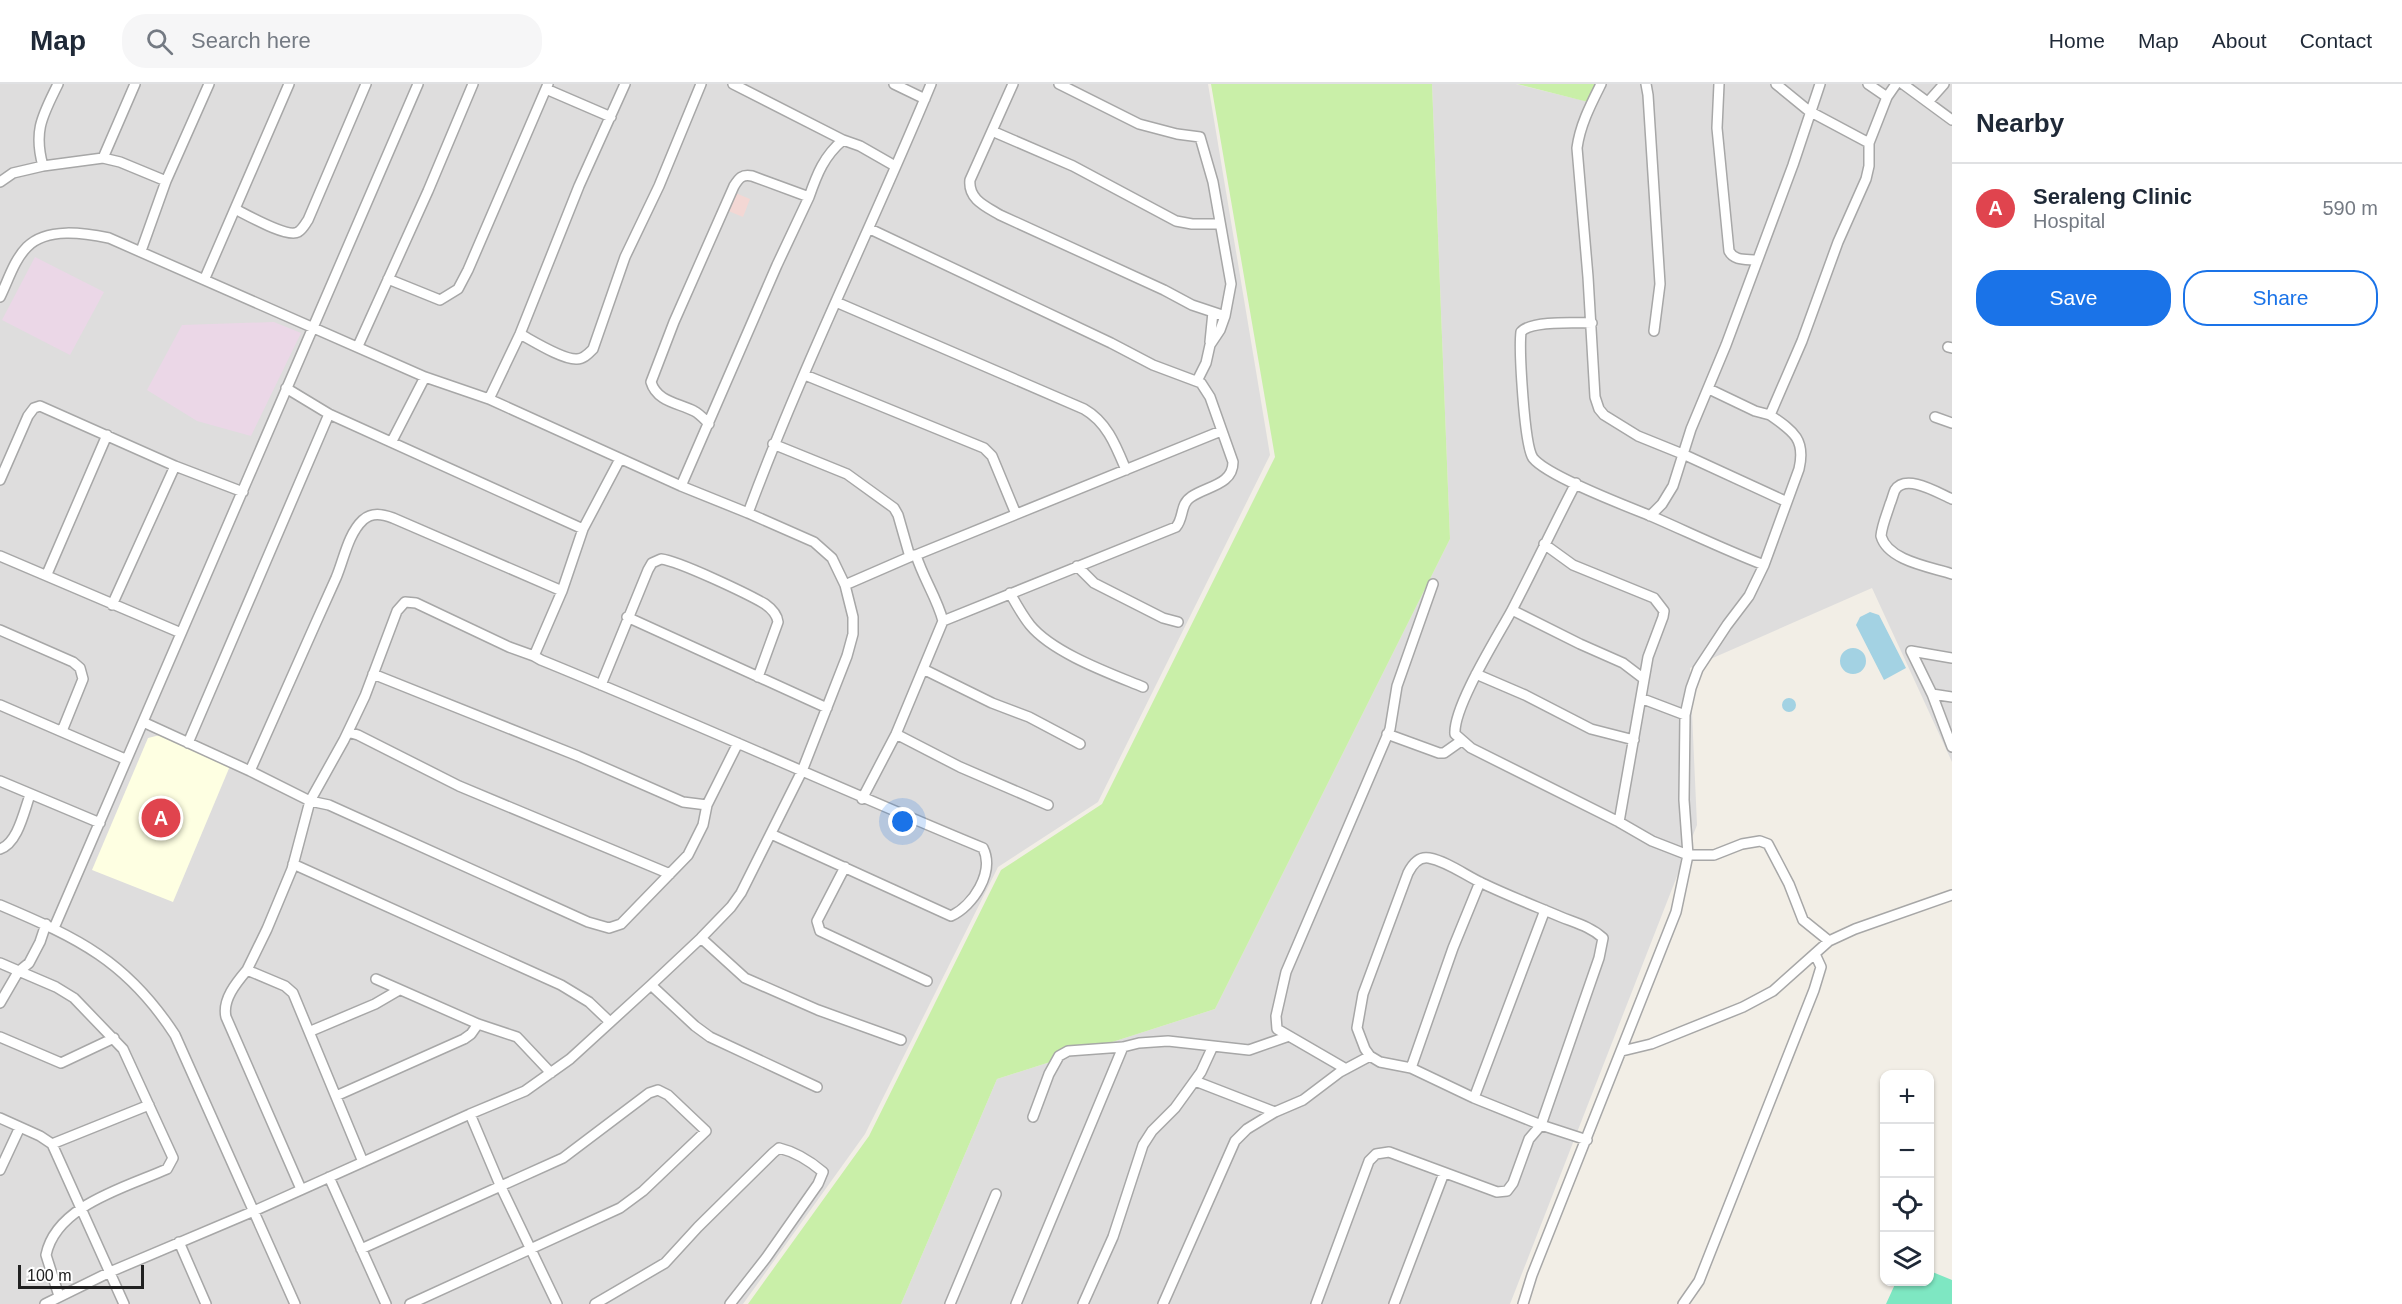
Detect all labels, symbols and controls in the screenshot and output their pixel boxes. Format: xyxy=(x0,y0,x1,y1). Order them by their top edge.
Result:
search box xyxy=(122,14,542,68)
text: Map xyxy=(30,25,86,56)
icon: search xyxy=(143,25,176,58)
text: Search here xyxy=(191,28,311,53)
text: Home xyxy=(2049,29,2105,52)
text: Map xyxy=(2138,29,2179,52)
text: About xyxy=(2212,29,2267,52)
text: Contact xyxy=(2300,29,2372,52)
text: Nearby xyxy=(1976,108,2064,138)
text: Seraleng Clinic xyxy=(2033,184,2192,209)
text: A xyxy=(1988,197,2003,219)
text: 590 m xyxy=(2322,197,2378,219)
text: Hospital xyxy=(2033,210,2105,232)
button: Save xyxy=(1976,270,2171,326)
button: Share xyxy=(2183,270,2378,326)
pin: A xyxy=(142,796,180,840)
your location xyxy=(888,807,917,836)
map controls xyxy=(1880,1070,1934,1286)
button: + xyxy=(1880,1070,1934,1124)
button: − xyxy=(1880,1124,1934,1178)
button: locate xyxy=(1880,1178,1934,1232)
button: layers xyxy=(1880,1232,1934,1286)
scale bar xyxy=(18,1262,144,1290)
text: 100 m xyxy=(27,1267,71,1284)

